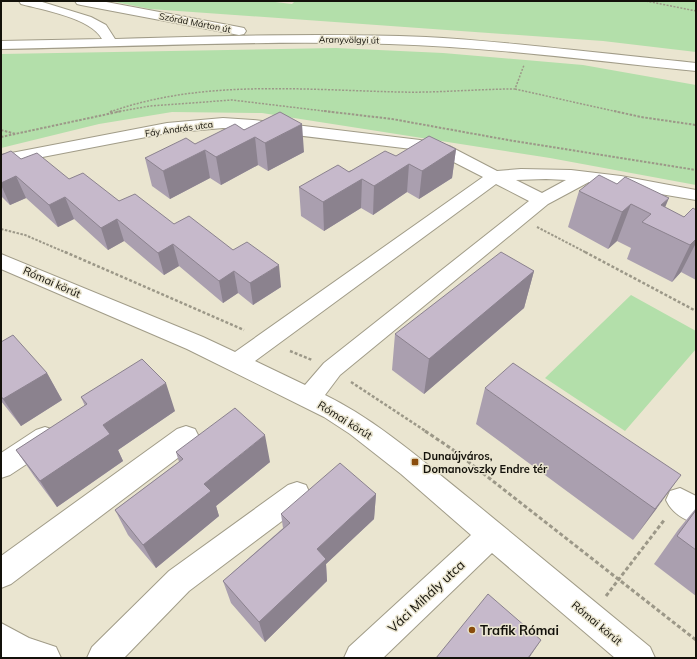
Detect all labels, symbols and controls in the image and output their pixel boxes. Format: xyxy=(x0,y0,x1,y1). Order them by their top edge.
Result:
street label: Szórád Márton út xyxy=(158,10,232,35)
street label: Aranyvölgyi út xyxy=(319,33,379,47)
street label: Fáy András utca xyxy=(144,118,214,140)
street label: Római körút xyxy=(21,263,83,301)
street label: Római körút xyxy=(315,398,375,442)
place label: Dunaújváros, Domanovszky Endre tér xyxy=(423,449,548,476)
marker: Dunaújváros, Domanovszky Endre tér xyxy=(410,457,420,467)
street label: Váci Mihály utca xyxy=(384,556,468,636)
street label: Római körút xyxy=(569,598,625,648)
place label: Trafik Római xyxy=(480,622,559,638)
marker: Trafik Római xyxy=(467,625,477,635)

